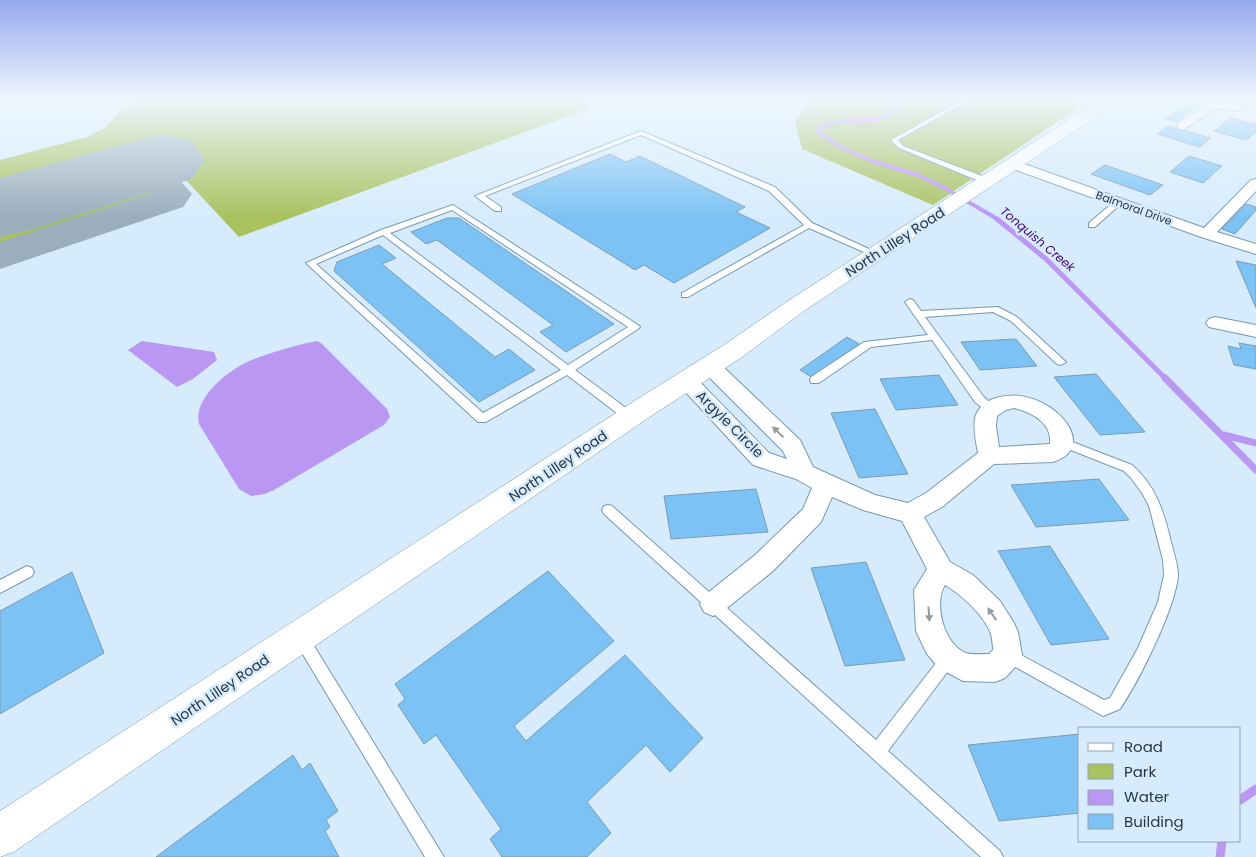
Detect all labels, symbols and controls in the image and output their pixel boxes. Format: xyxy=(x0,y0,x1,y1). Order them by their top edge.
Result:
street label: Balmoral Drive xyxy=(1094,187,1174,229)
street label: North Lilley Road xyxy=(841,202,949,282)
water label: Tonquish Creek xyxy=(997,203,1080,276)
street label: Argyle Circle xyxy=(692,386,768,462)
street label: North Lilley Road xyxy=(505,426,611,506)
one-way arrow xyxy=(772,426,784,438)
one-way arrow xyxy=(925,607,933,623)
one-way arrow xyxy=(987,607,997,620)
street label: North Lilley Road xyxy=(167,650,273,730)
legend xyxy=(1078,727,1241,842)
text: Road xyxy=(1124,736,1163,757)
text: Park xyxy=(1124,761,1156,782)
text: Water xyxy=(1124,786,1170,807)
text: Building xyxy=(1124,811,1184,832)

